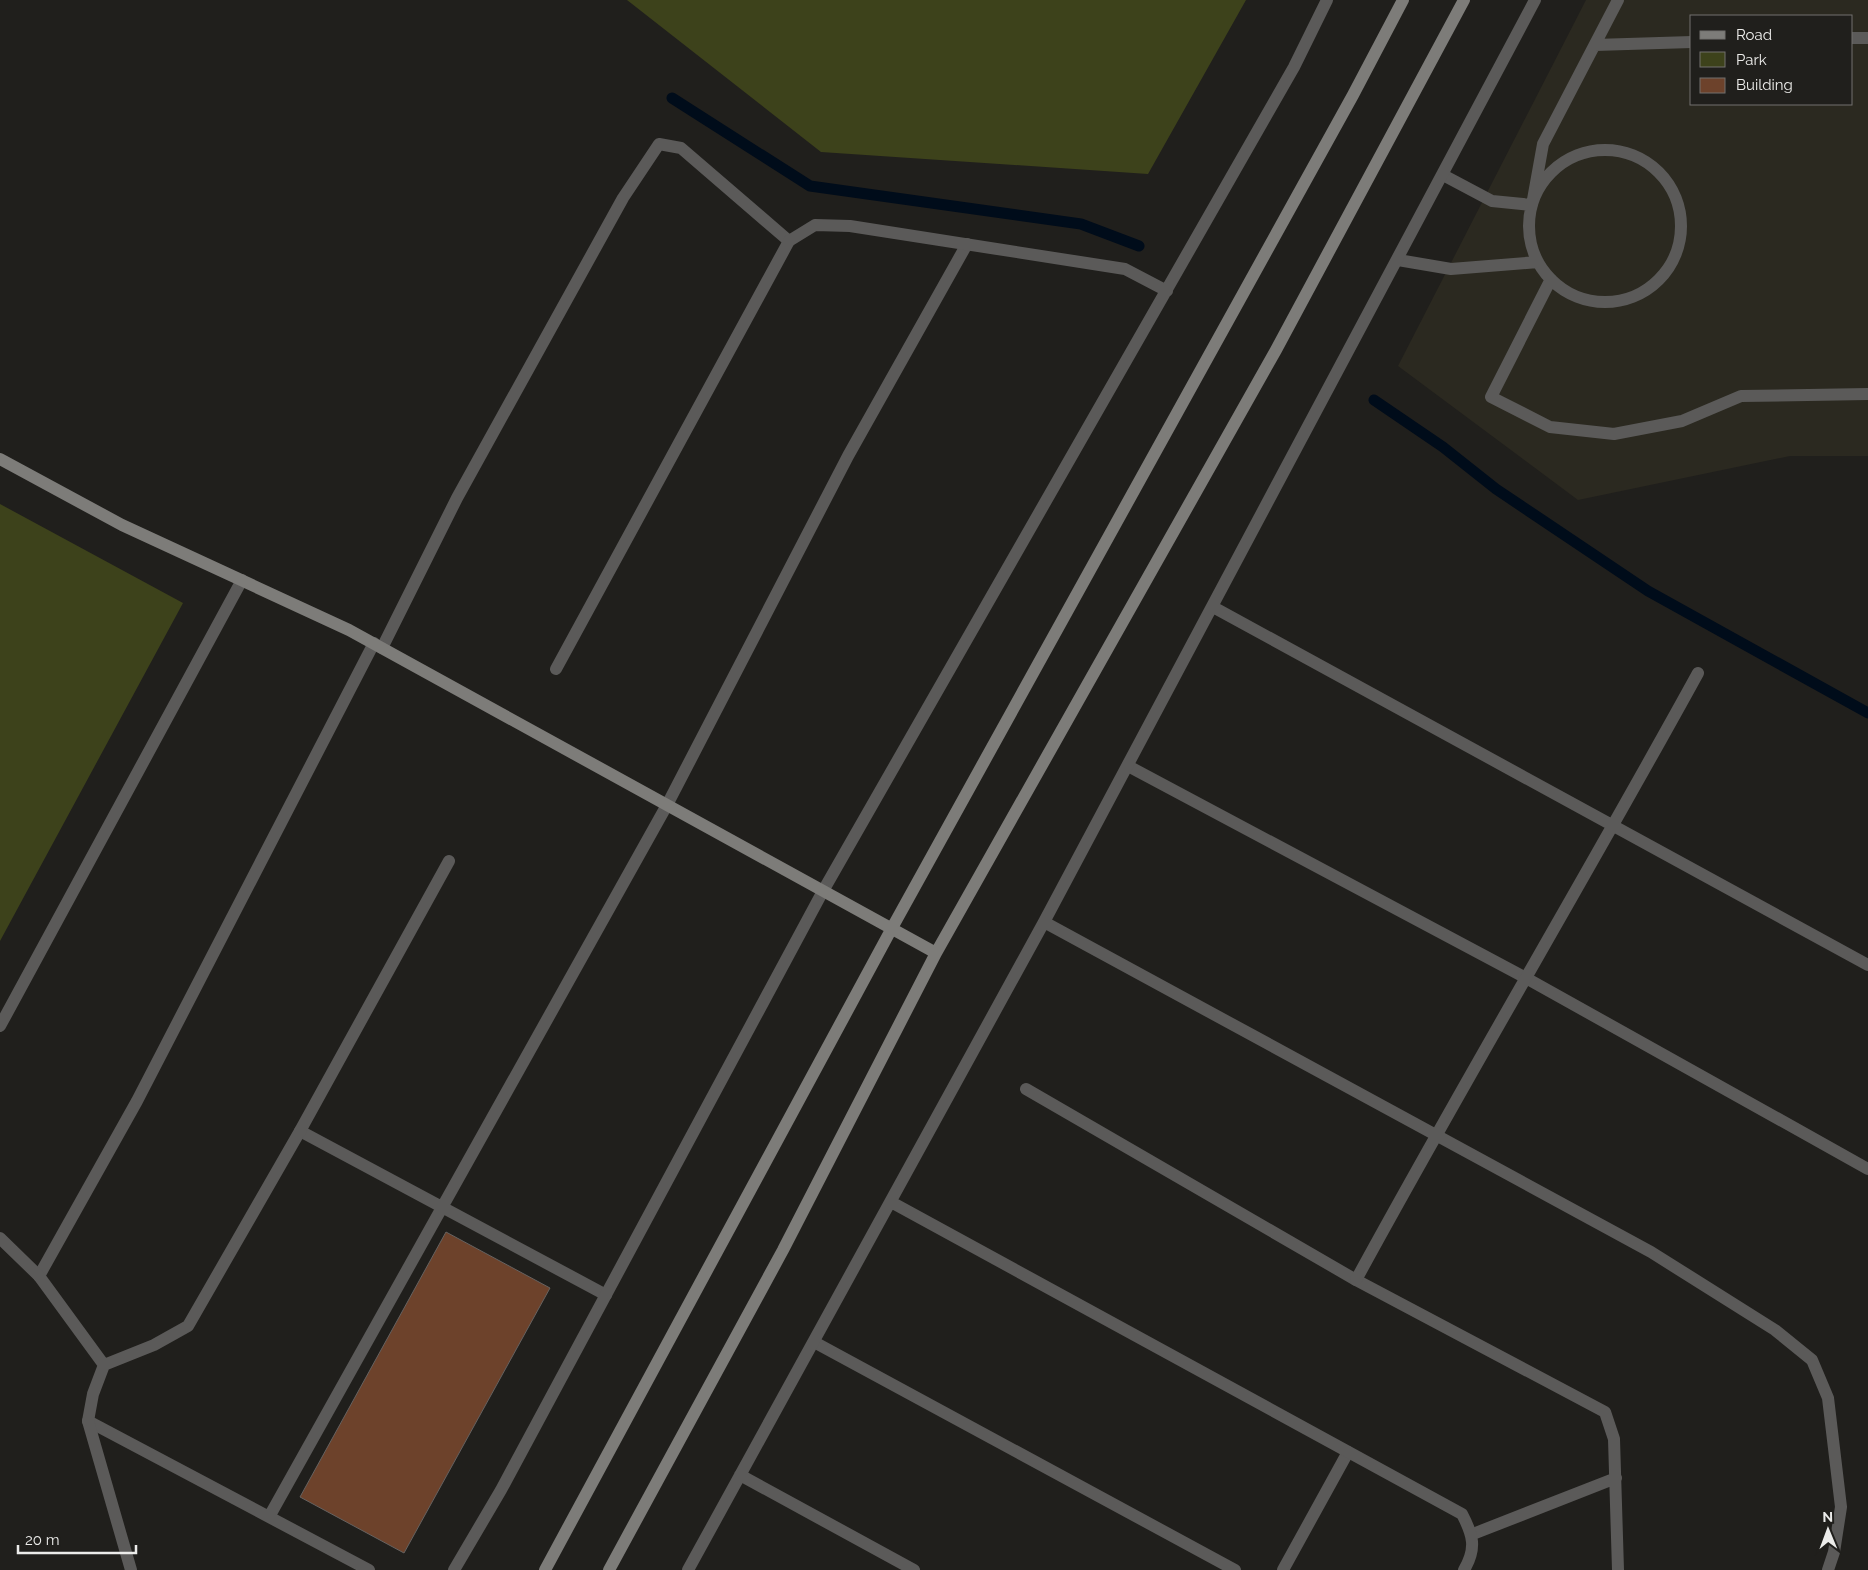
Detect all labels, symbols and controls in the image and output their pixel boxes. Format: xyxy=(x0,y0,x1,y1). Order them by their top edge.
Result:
legend xyxy=(1690,15,1853,105)
text: Road xyxy=(1736,26,1772,44)
text: Park xyxy=(1736,51,1767,69)
text: Building xyxy=(1736,76,1793,94)
north arrow xyxy=(1803,1505,1853,1555)
text: N xyxy=(1822,1509,1833,1525)
scale bar xyxy=(18,1522,135,1554)
text: 20 m xyxy=(25,1531,60,1549)

